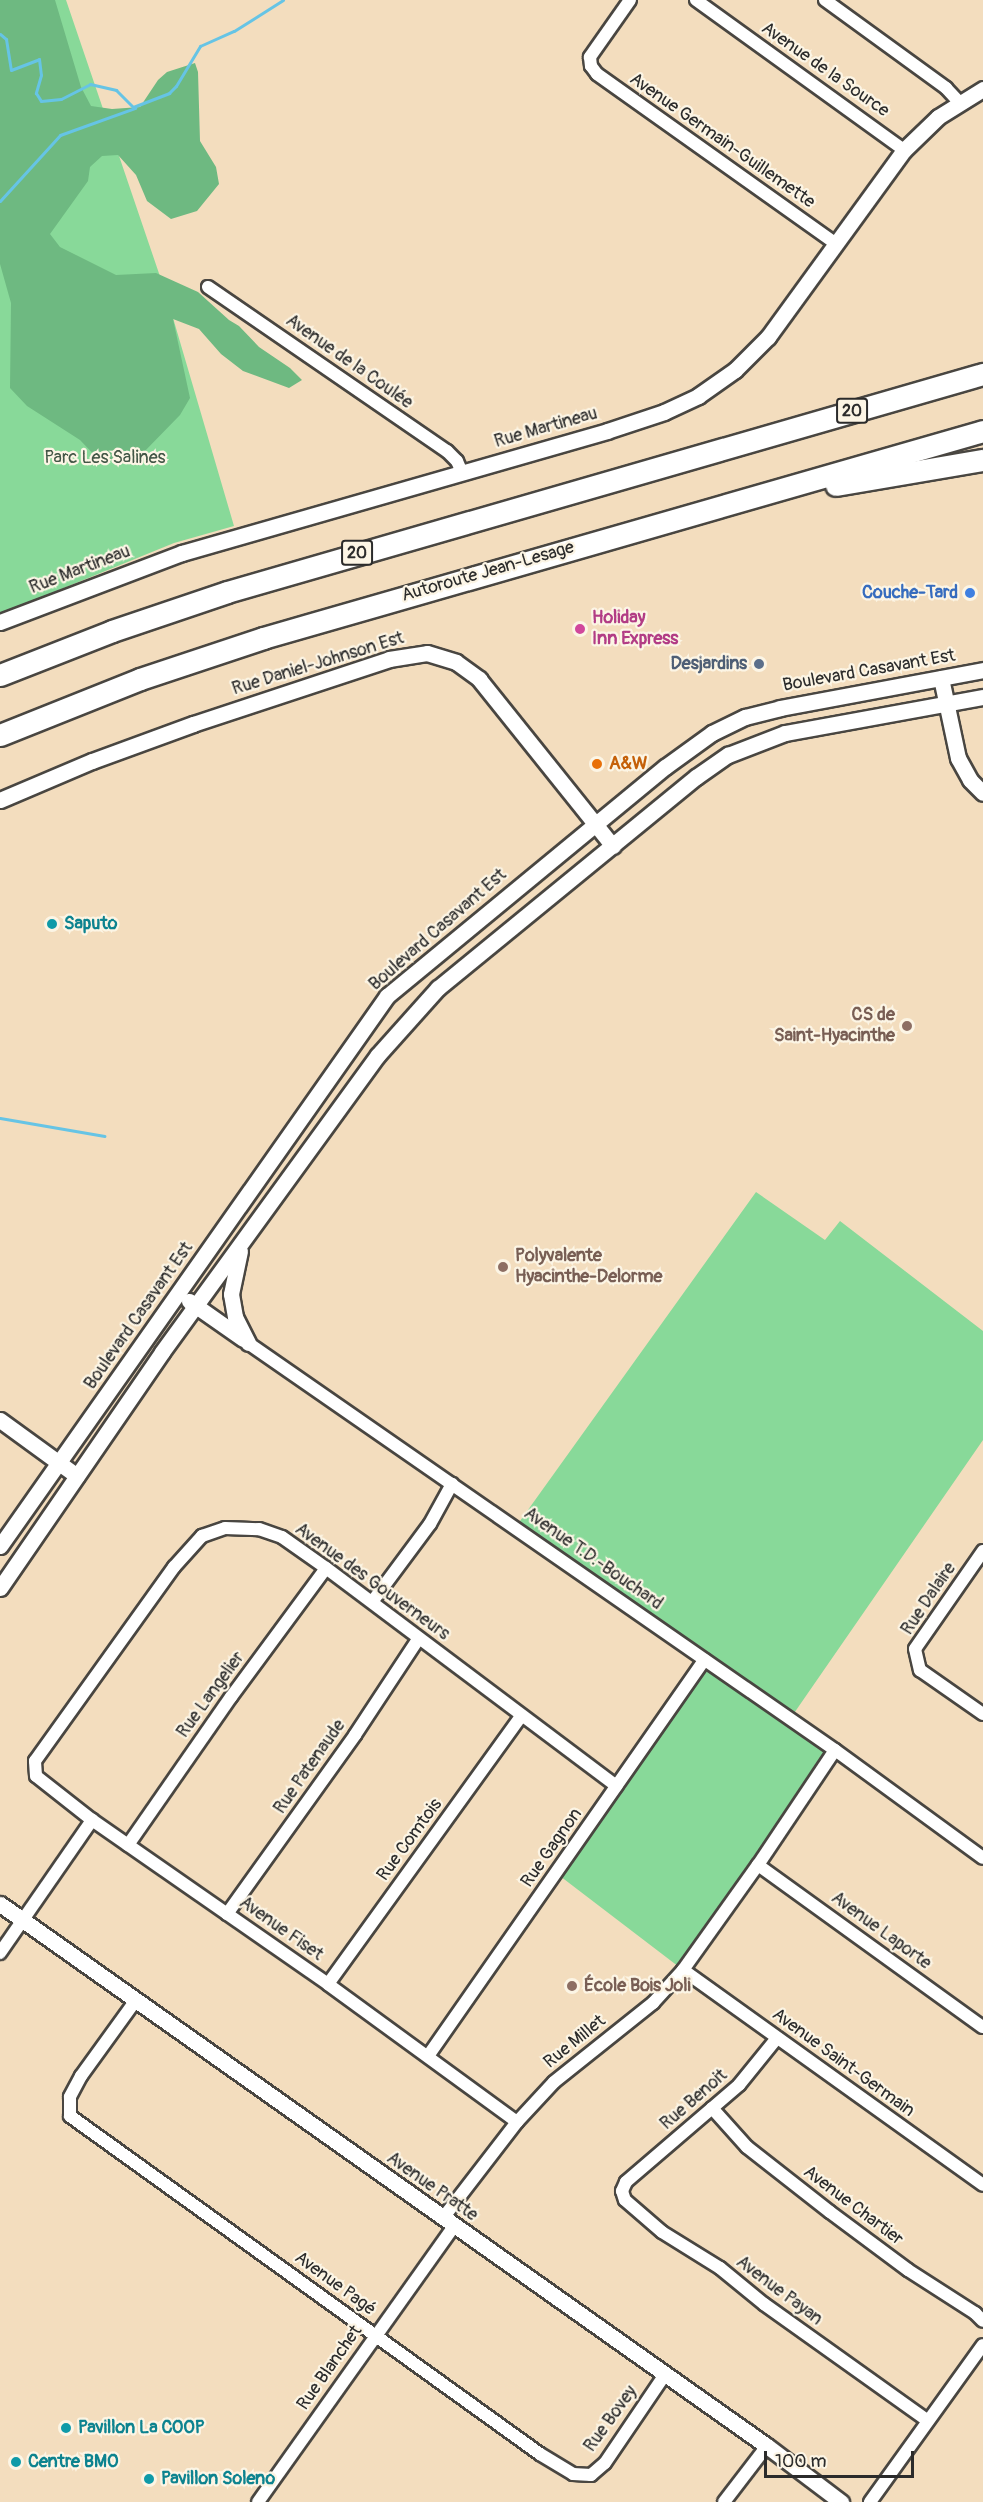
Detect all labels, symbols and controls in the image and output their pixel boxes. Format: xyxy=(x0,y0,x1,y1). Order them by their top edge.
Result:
street label: Avenue de la Source xyxy=(757,18,893,122)
street label: Avenue Germain-Guillemette xyxy=(625,69,819,213)
street label: Avenue de la Coulée xyxy=(281,310,417,414)
road number: 20 xyxy=(836,398,868,424)
street label: Rue Martineau xyxy=(492,403,600,453)
park label: Parc Les Salines xyxy=(44,447,166,469)
street label: Autoroute Jean-Lesage xyxy=(399,537,577,607)
road number: 20 xyxy=(340,540,374,566)
street label: Rue Martineau xyxy=(26,541,134,599)
place label: Couche-Tard xyxy=(862,582,958,604)
marker: Couche-Tard xyxy=(963,586,977,600)
place label: Holiday Inn Express xyxy=(592,608,678,650)
marker: Holiday Inn Express xyxy=(573,622,587,636)
street label: Rue Daniel-Johnson Est xyxy=(230,628,406,700)
street label: Boulevard Casavant Est xyxy=(781,645,957,697)
place label: Desjardins xyxy=(671,653,747,675)
marker: Desjardins xyxy=(752,657,766,671)
place label: A&W xyxy=(609,753,647,775)
marker: A&W xyxy=(590,757,604,771)
street label: Boulevard Casavant Est xyxy=(365,864,511,996)
place label: Saputo xyxy=(64,913,117,935)
marker: Saputo xyxy=(45,917,59,931)
place label: CS de Saint-Hyacinthe xyxy=(774,1005,895,1048)
marker: CS de Saint-Hyacinthe xyxy=(900,1019,914,1033)
street label: Boulevard Casavant Est xyxy=(80,1238,198,1394)
place label: Polyvalente Hyacinthe-Delorme xyxy=(515,1246,662,1288)
marker: Polyvalente Hyacinthe-Delorme xyxy=(496,1260,510,1274)
street label: Avenue T.D.-Bouchard xyxy=(519,1503,667,1615)
street label: Avenue des Gouverneurs xyxy=(291,1519,453,1645)
street label: Rue Dalaire xyxy=(897,1559,961,1639)
street label: Rue Langelier xyxy=(173,1648,249,1742)
street label: Rue Patenaude xyxy=(270,1716,350,1818)
street label: Rue Comtois xyxy=(373,1795,447,1885)
street label: Rue Gagnon xyxy=(517,1804,587,1892)
street label: Avenue Laporte xyxy=(827,1887,935,1975)
street label: Avenue Fiset xyxy=(235,1892,327,1966)
place label: École Bois Joli xyxy=(584,1975,691,1997)
marker: École Bois Joli xyxy=(565,1979,579,1993)
street label: Avenue Saint-Germain xyxy=(768,2004,918,2122)
street label: Rue Millet xyxy=(540,2011,610,2073)
street label: Rue Benoit xyxy=(656,2065,732,2135)
street label: Avenue Pratte xyxy=(382,2148,482,2226)
street label: Avenue Chartier xyxy=(799,2161,907,2251)
street label: Avenue Pagé xyxy=(290,2247,380,2321)
street label: Avenue Payan xyxy=(732,2252,826,2330)
street label: Rue Blanchet xyxy=(293,2321,367,2415)
street label: Rue Bovey xyxy=(580,2382,642,2456)
place label: Pavillon La COOP xyxy=(78,2417,205,2439)
marker: Pavillon La COOP xyxy=(59,2421,73,2435)
scale bar xyxy=(767,2439,917,2477)
text: 100 m xyxy=(775,2450,827,2473)
place label: Centre BMO xyxy=(28,2451,118,2473)
marker: Centre BMO xyxy=(9,2455,23,2469)
place label: Pavillon Soleno xyxy=(161,2468,275,2490)
marker: Pavillon Soleno xyxy=(142,2472,156,2486)

